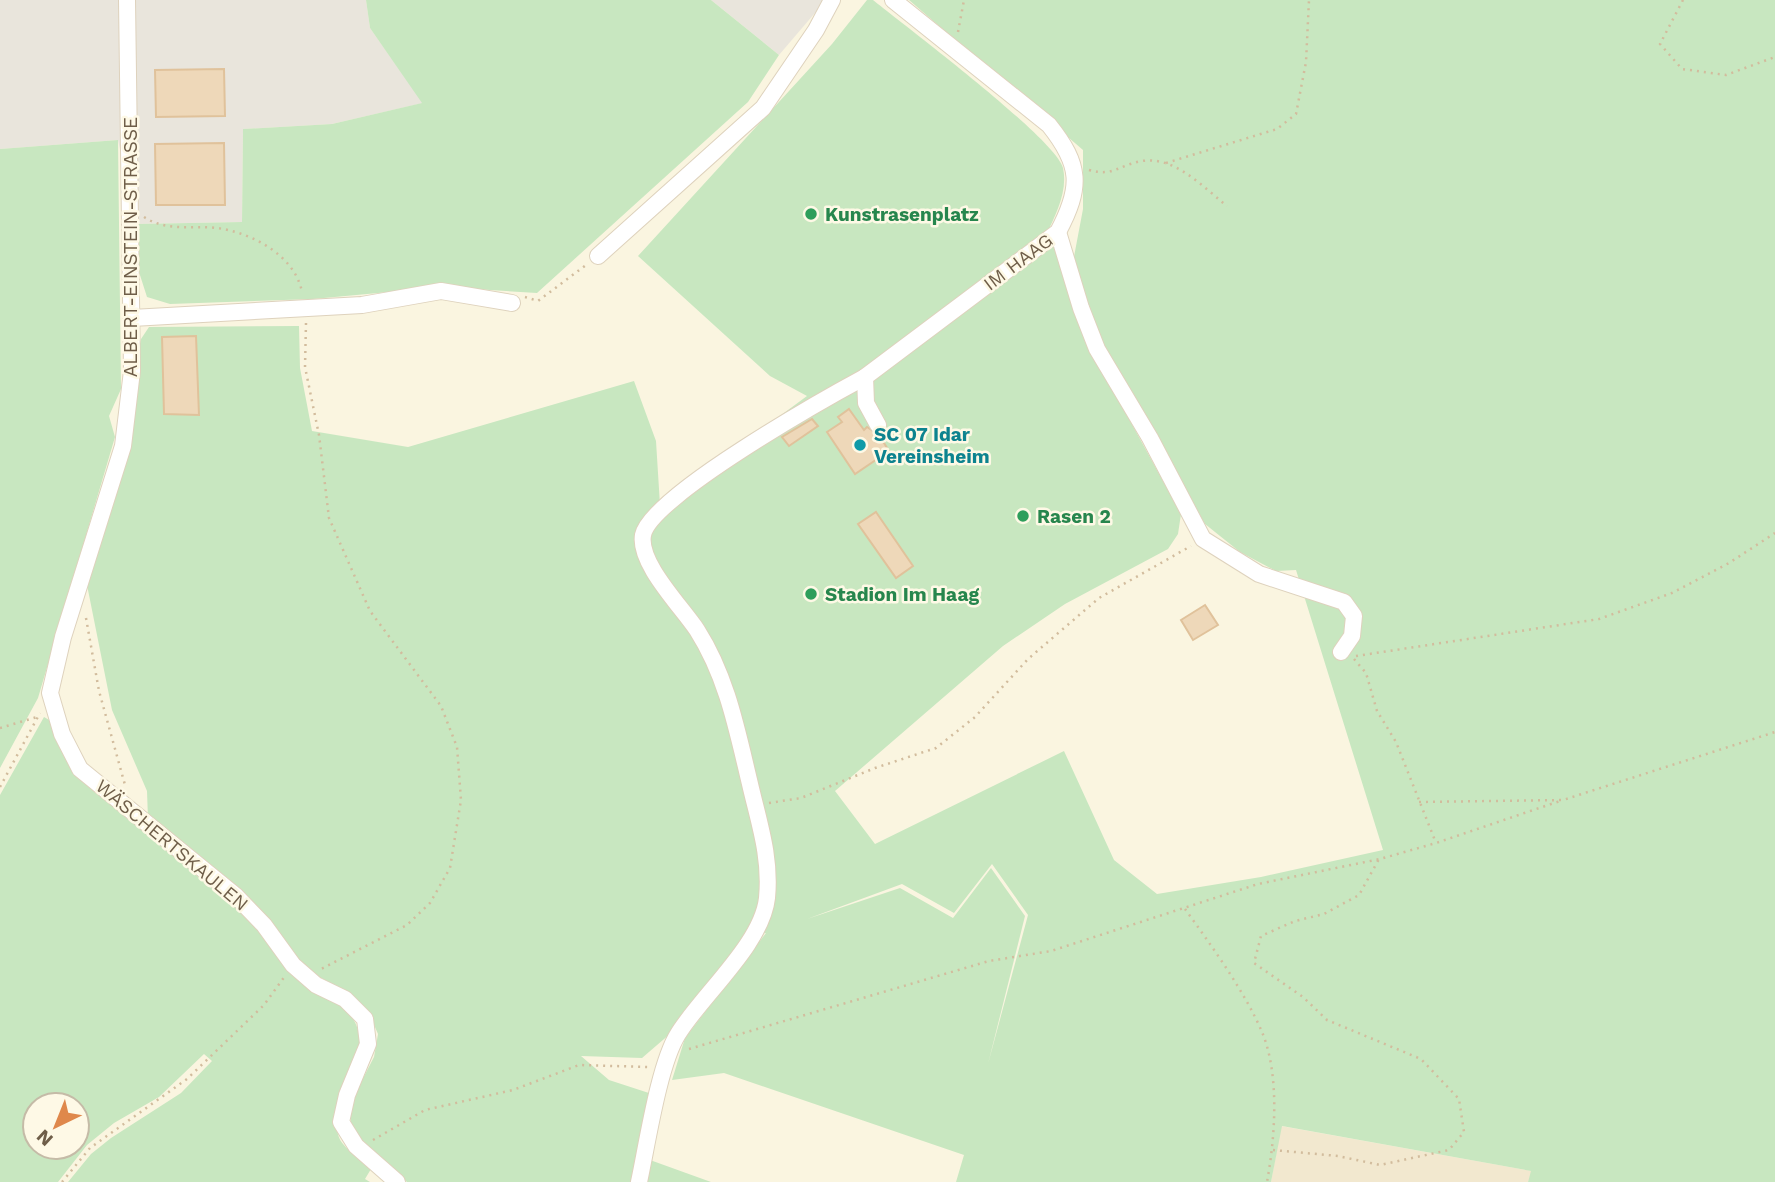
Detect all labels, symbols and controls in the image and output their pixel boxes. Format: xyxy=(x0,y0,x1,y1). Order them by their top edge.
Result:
street label: ALBERT-EINSTEIN-STRASSE xyxy=(119,117,142,377)
place label: Kunstrasenplatz xyxy=(825,203,979,226)
marker: Kunstrasenplatz xyxy=(803,206,819,222)
street label: IM HAAG xyxy=(979,229,1057,295)
place label: SC 07 Idar Vereinsheim xyxy=(874,423,990,468)
marker: SC 07 Idar Vereinsheim xyxy=(852,437,868,453)
place label: Rasen 2 xyxy=(1037,505,1111,528)
marker: Rasen 2 xyxy=(1015,508,1031,524)
place label: Stadion Im Haag xyxy=(825,583,980,606)
marker: Stadion Im Haag xyxy=(803,586,819,602)
street label: WÄSCHERTSKAULEN xyxy=(91,774,253,916)
north arrow xyxy=(21,1091,91,1161)
text: N xyxy=(32,1125,58,1151)

